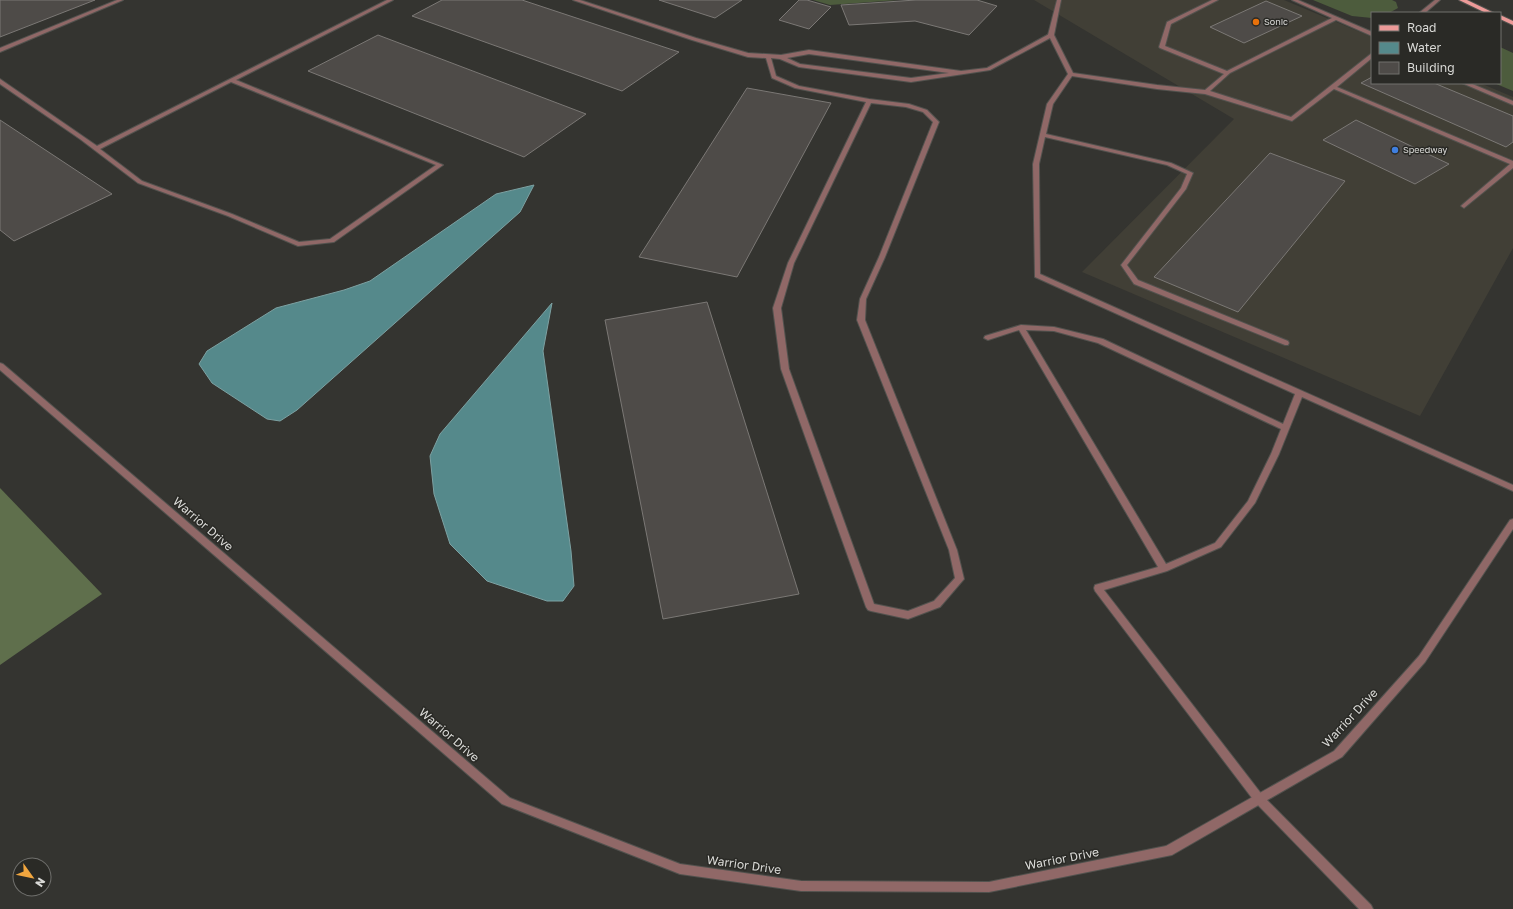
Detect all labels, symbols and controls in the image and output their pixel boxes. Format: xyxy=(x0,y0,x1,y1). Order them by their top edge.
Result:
legend xyxy=(1371,12,1501,84)
place label: Sonic xyxy=(1264,16,1288,27)
marker: Sonic xyxy=(1251,17,1261,27)
text: Road xyxy=(1407,20,1436,35)
text: Water xyxy=(1407,40,1441,55)
text: Building xyxy=(1407,60,1455,75)
place label: Speedway xyxy=(1403,144,1447,155)
marker: Speedway xyxy=(1390,145,1400,155)
street label: Warrior Drive xyxy=(170,493,237,554)
street label: Warrior Drive xyxy=(1319,685,1381,750)
street label: Warrior Drive xyxy=(416,704,483,765)
street label: Warrior Drive xyxy=(1024,844,1100,873)
street label: Warrior Drive xyxy=(706,852,782,877)
north arrow xyxy=(12,857,52,897)
text: N xyxy=(33,876,49,890)

